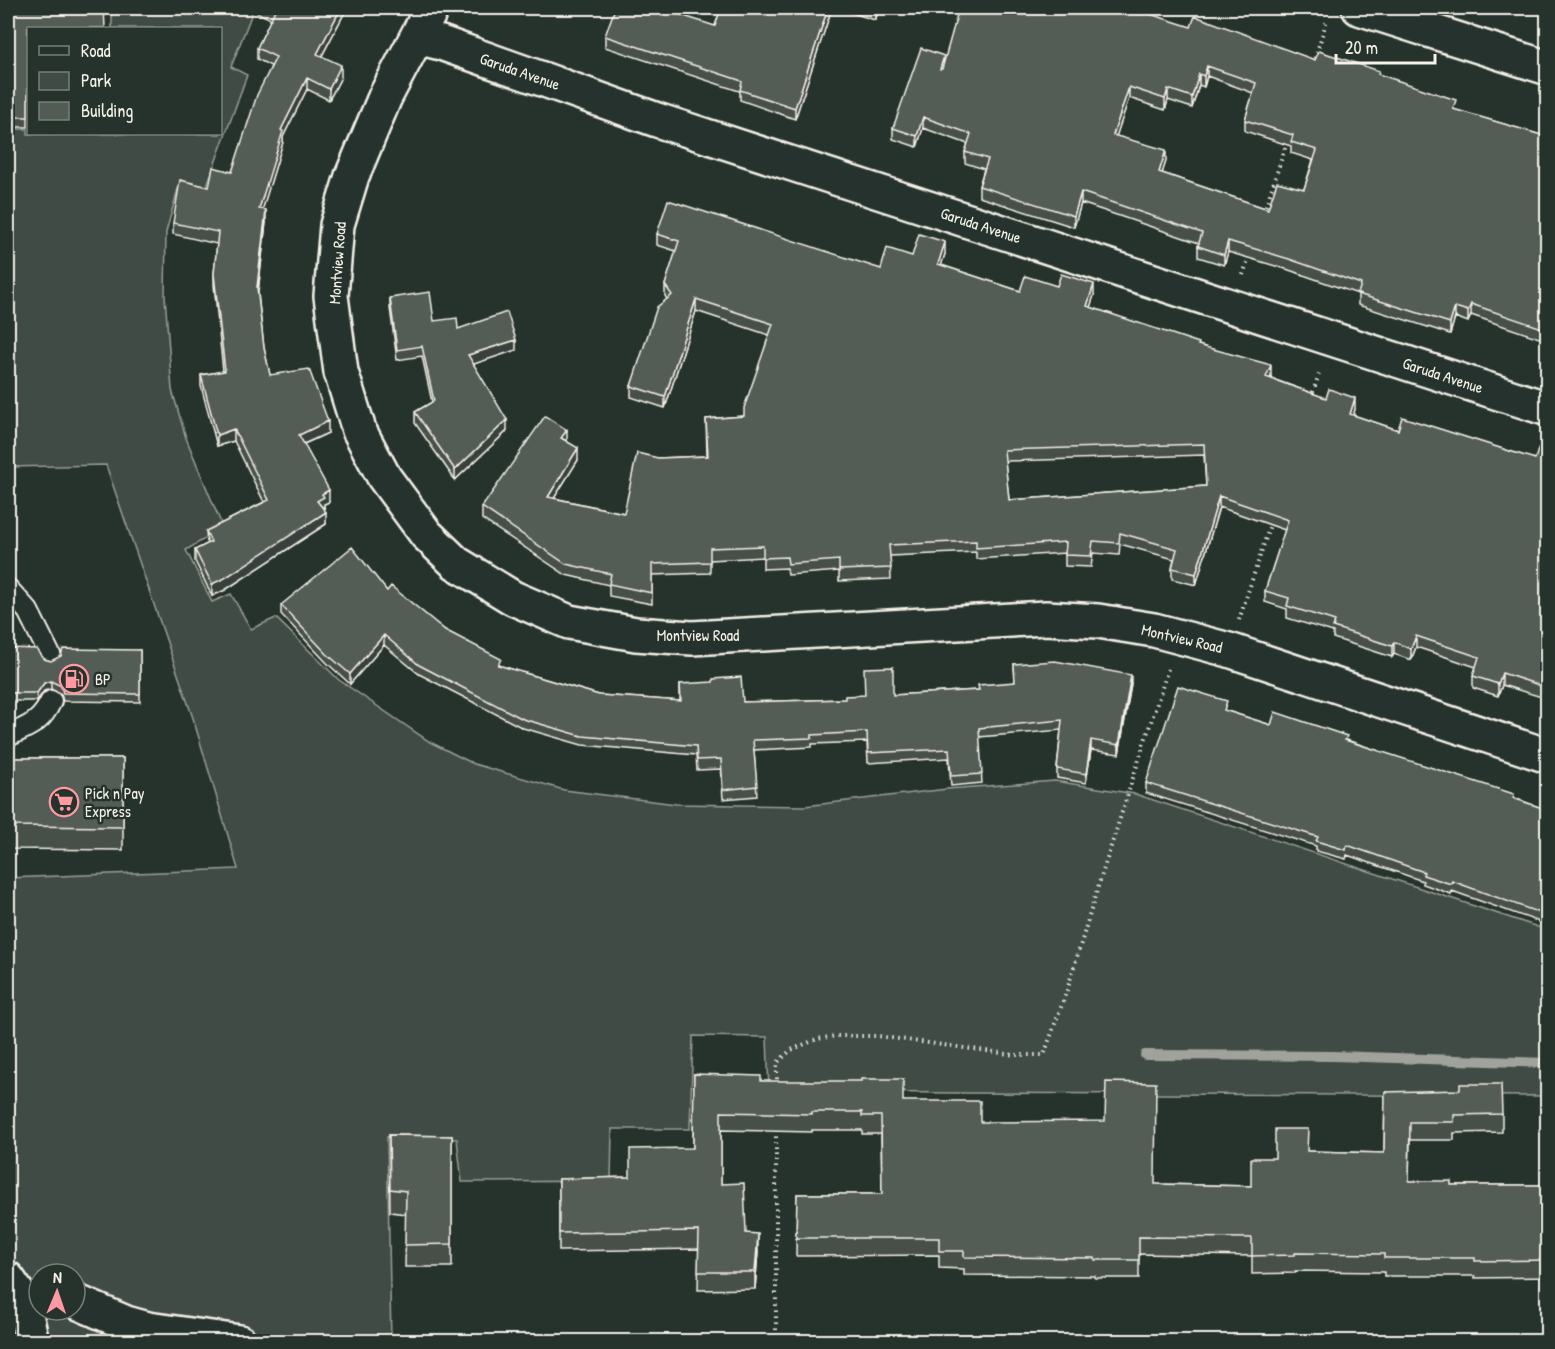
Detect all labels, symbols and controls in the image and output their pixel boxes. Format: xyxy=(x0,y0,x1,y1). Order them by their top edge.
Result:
legend xyxy=(27,27,222,135)
scale bar xyxy=(1336,27,1435,65)
text: 20 m xyxy=(1345,35,1378,60)
text: Road xyxy=(81,38,111,63)
street label: Garuda Avenue xyxy=(477,47,564,95)
text: Park xyxy=(81,68,112,93)
text: Building xyxy=(81,98,133,123)
street label: Garuda Avenue xyxy=(938,202,1025,249)
street label: Montview Road xyxy=(323,221,351,305)
street label: Garuda Avenue xyxy=(1400,352,1487,399)
street label: Montview Road xyxy=(1139,618,1225,658)
street label: Montview Road xyxy=(657,624,739,646)
fuel station icon: BP xyxy=(58,663,90,695)
place label: BP xyxy=(95,668,111,690)
place label: Pick n Pay Express xyxy=(85,782,145,822)
supermarket icon: Pick n Pay Express xyxy=(48,786,80,818)
north arrow xyxy=(27,1262,87,1322)
text: N xyxy=(53,1266,63,1288)

